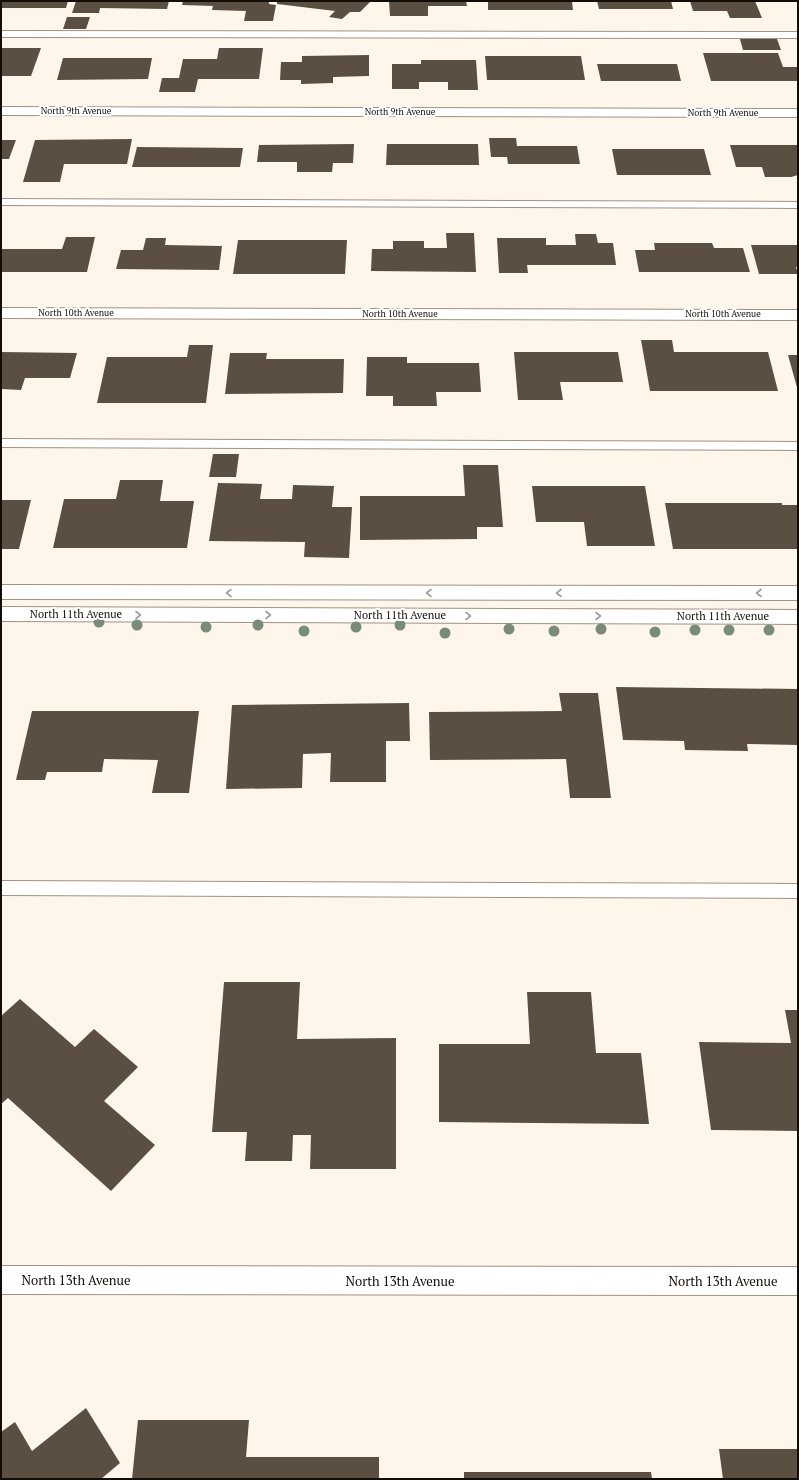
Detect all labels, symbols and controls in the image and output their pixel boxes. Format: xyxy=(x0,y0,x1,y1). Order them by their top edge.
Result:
street label: North 9th Avenue xyxy=(41,105,112,117)
street label: North 9th Avenue xyxy=(365,106,436,118)
street label: North 9th Avenue xyxy=(688,107,759,119)
street label: North 10th Avenue xyxy=(38,307,114,319)
street label: North 10th Avenue xyxy=(362,308,438,320)
street label: North 10th Avenue xyxy=(685,308,761,320)
one-way arrow xyxy=(226,589,232,597)
one-way arrow xyxy=(426,589,432,597)
one-way arrow xyxy=(556,589,562,597)
one-way arrow xyxy=(756,589,762,597)
street label: North 11th Avenue xyxy=(30,607,123,621)
street label: North 11th Avenue xyxy=(354,608,447,622)
street label: North 11th Avenue xyxy=(677,609,770,623)
one-way arrow xyxy=(135,611,141,619)
one-way arrow xyxy=(265,611,271,619)
one-way arrow xyxy=(465,612,471,620)
one-way arrow xyxy=(595,612,601,620)
street label: North 13th Avenue xyxy=(21,1271,131,1289)
street label: North 13th Avenue xyxy=(345,1272,455,1290)
street label: North 13th Avenue xyxy=(668,1272,778,1290)

